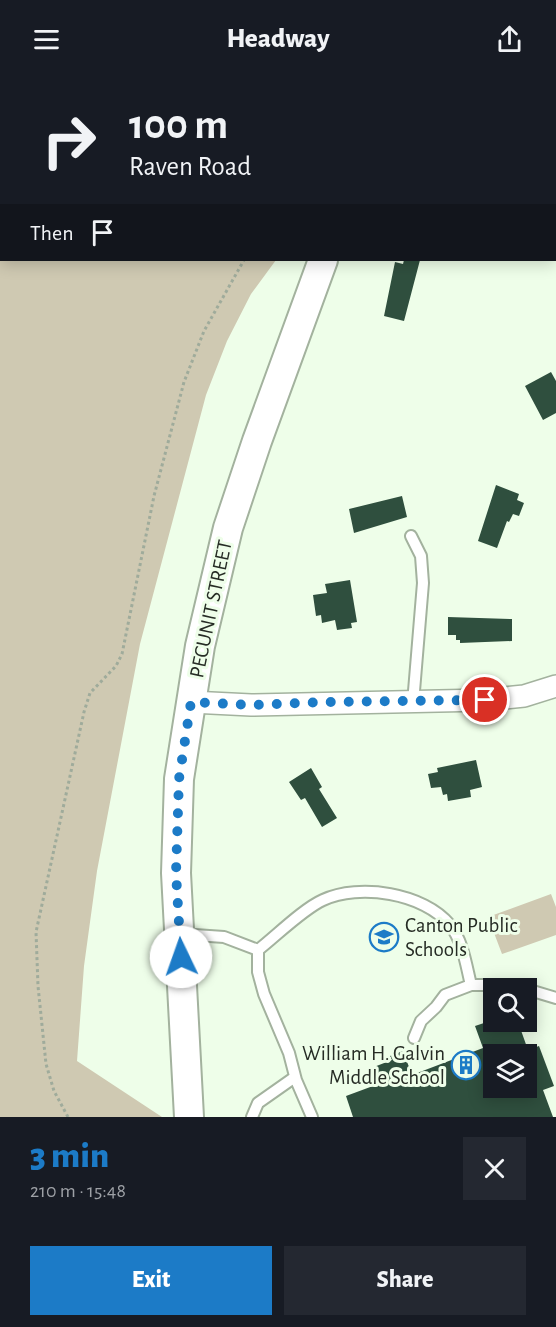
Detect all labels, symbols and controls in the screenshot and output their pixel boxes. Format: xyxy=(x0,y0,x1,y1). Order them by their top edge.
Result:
icon: menu xyxy=(30,23,63,56)
icon: share xyxy=(493,23,526,56)
text: Headway xyxy=(226,25,330,52)
icon: right xyxy=(30,102,108,180)
text: 100 m xyxy=(129,104,228,146)
text: Raven Road xyxy=(129,153,251,180)
icon: arrive xyxy=(86,216,119,249)
text: Then xyxy=(30,222,74,244)
street label: PECUNIT STREET xyxy=(186,538,236,680)
pin xyxy=(459,674,510,725)
icon: arrive xyxy=(468,683,501,716)
place label: Canton Public Schools xyxy=(405,915,518,960)
school or university icon: Canton Public Schools xyxy=(368,921,400,953)
position arrow xyxy=(149,925,213,989)
map controls xyxy=(483,978,537,1098)
button: search xyxy=(483,978,537,1032)
place label: William H. Galvin Middle School xyxy=(302,1043,445,1088)
button: layers xyxy=(483,1044,537,1098)
building icon: William H. Galvin Middle School xyxy=(450,1049,482,1081)
button: close xyxy=(463,1137,526,1200)
text: 3 min xyxy=(30,1138,109,1174)
text: 210 m · 15:48 xyxy=(30,1181,126,1201)
button: Exit xyxy=(30,1246,272,1315)
button: Share xyxy=(284,1246,526,1315)

